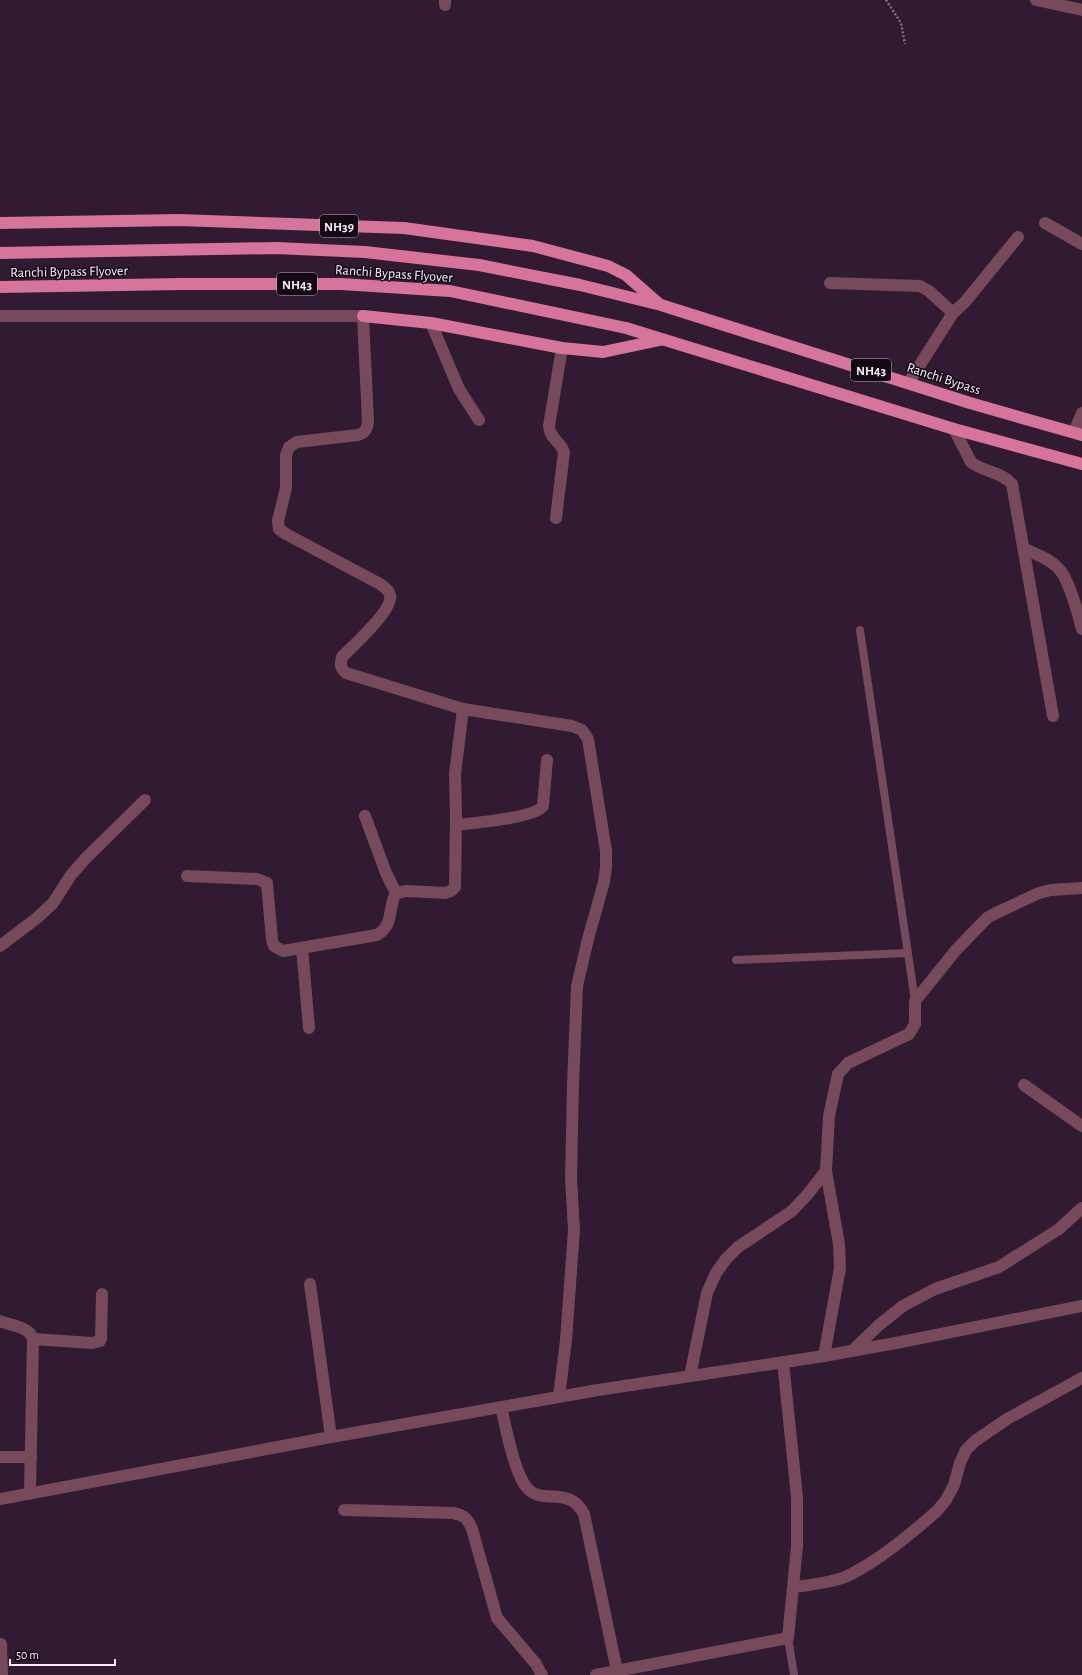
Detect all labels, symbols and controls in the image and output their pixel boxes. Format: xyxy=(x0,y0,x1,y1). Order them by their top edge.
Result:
road number: NH39 xyxy=(320,215,358,237)
street label: Ranchi Bypass Flyover xyxy=(335,263,454,285)
street label: Ranchi Bypass Flyover xyxy=(10,264,129,280)
road number: NH43 xyxy=(277,273,317,295)
road number: NH43 xyxy=(851,359,891,381)
street label: Ranchi Bypass xyxy=(905,360,982,397)
scale bar xyxy=(10,1641,115,1667)
text: 50 m xyxy=(16,1649,39,1661)

